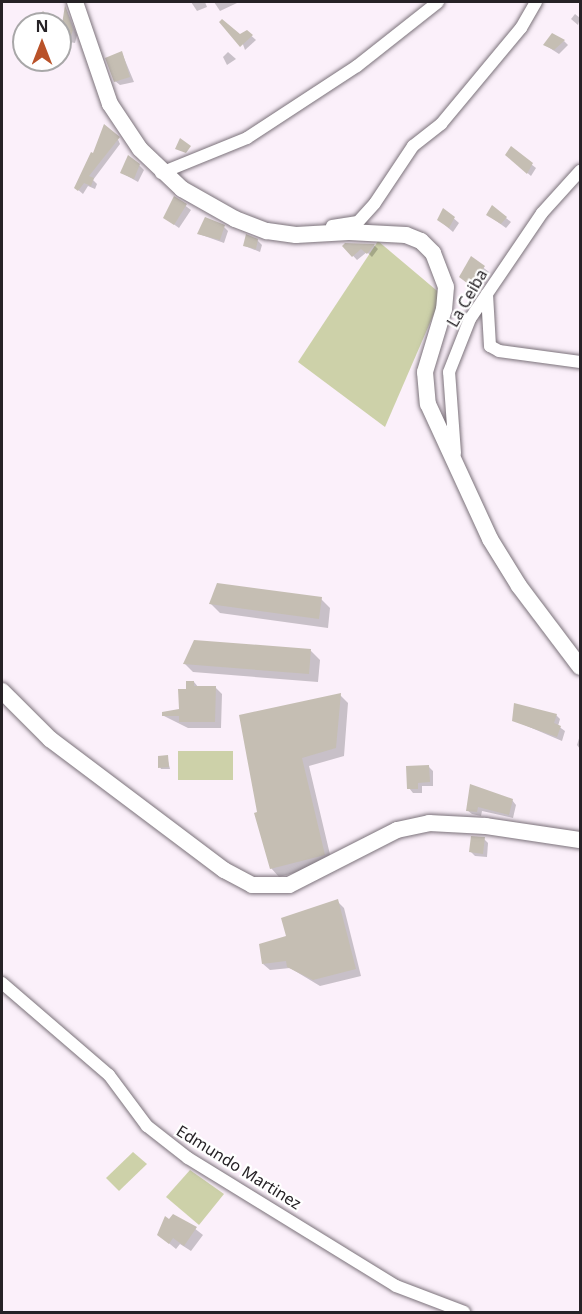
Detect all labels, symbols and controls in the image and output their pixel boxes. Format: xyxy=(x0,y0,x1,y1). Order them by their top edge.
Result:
north arrow xyxy=(12,12,72,72)
text: N xyxy=(35,15,49,37)
street label: La Ceiba xyxy=(443,266,491,330)
street label: Edmundo Martinez xyxy=(173,1121,305,1213)

